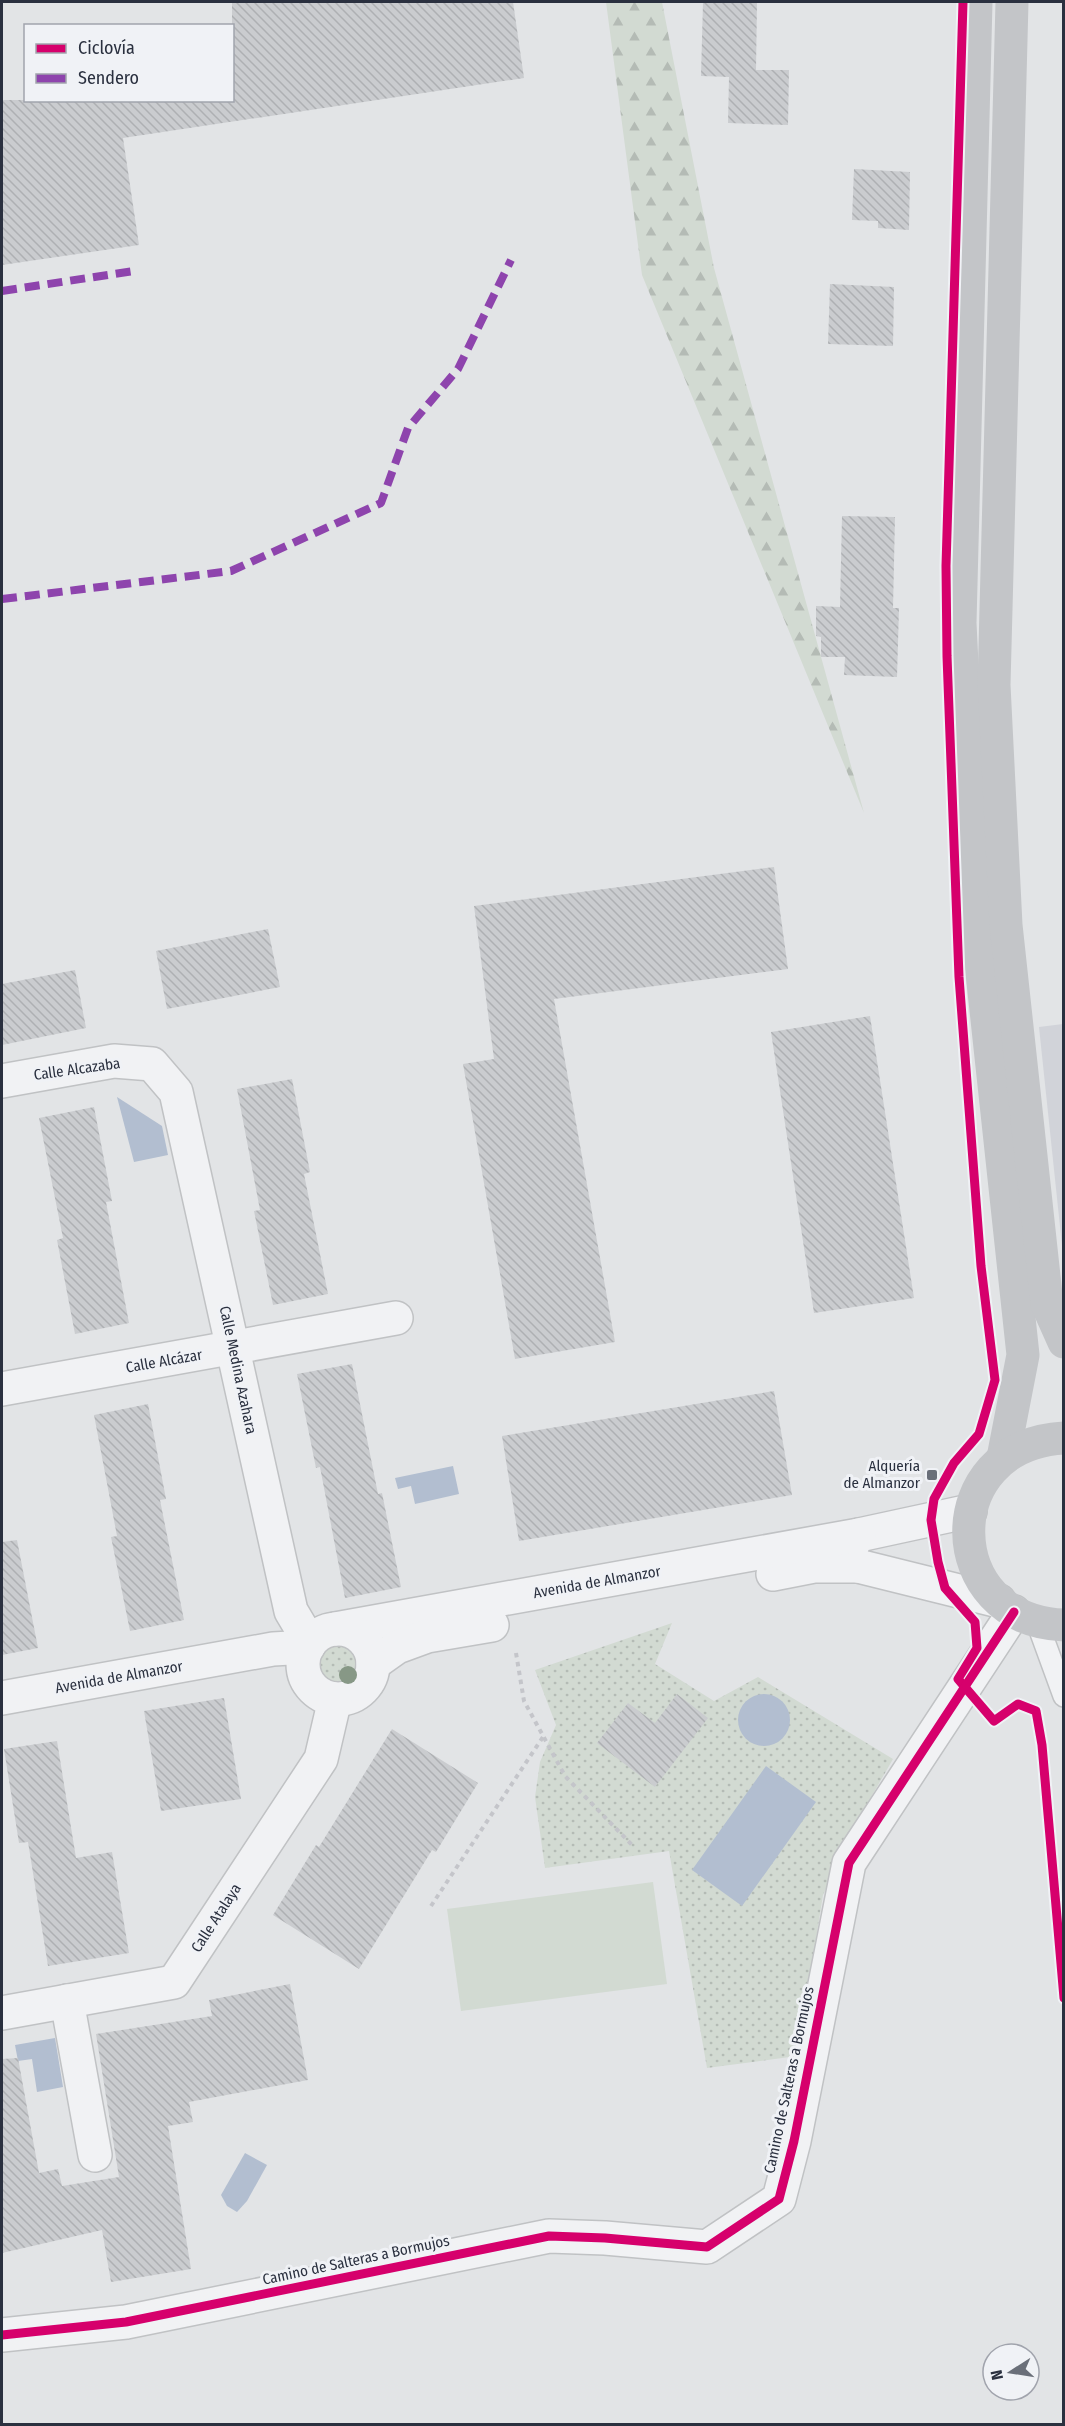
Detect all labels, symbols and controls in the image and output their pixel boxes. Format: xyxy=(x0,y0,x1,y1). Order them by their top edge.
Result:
legend xyxy=(24,24,234,102)
text: Ciclovía xyxy=(78,37,135,59)
text: Sendero xyxy=(78,67,139,89)
street label: Calle Alcazaba xyxy=(33,1054,121,1084)
street label: Calle Medina Azahara xyxy=(216,1304,260,1436)
street label: Calle Alcázar xyxy=(124,1345,204,1377)
place label: Alquería de Almanzor xyxy=(843,1457,921,1492)
marker: Alquería de Almanzor xyxy=(925,1468,939,1482)
street label: Avenida de Almanzor xyxy=(532,1562,663,1602)
street label: Avenida de Almanzor xyxy=(54,1657,185,1697)
street label: Calle Atalaya xyxy=(187,1880,245,1956)
street label: Camino de Salteras a Bormujos xyxy=(760,1985,818,2175)
street label: Camino de Salteras a Bormujos xyxy=(261,2231,451,2289)
north arrow xyxy=(981,2342,1041,2402)
text: N xyxy=(987,2368,1007,2382)

